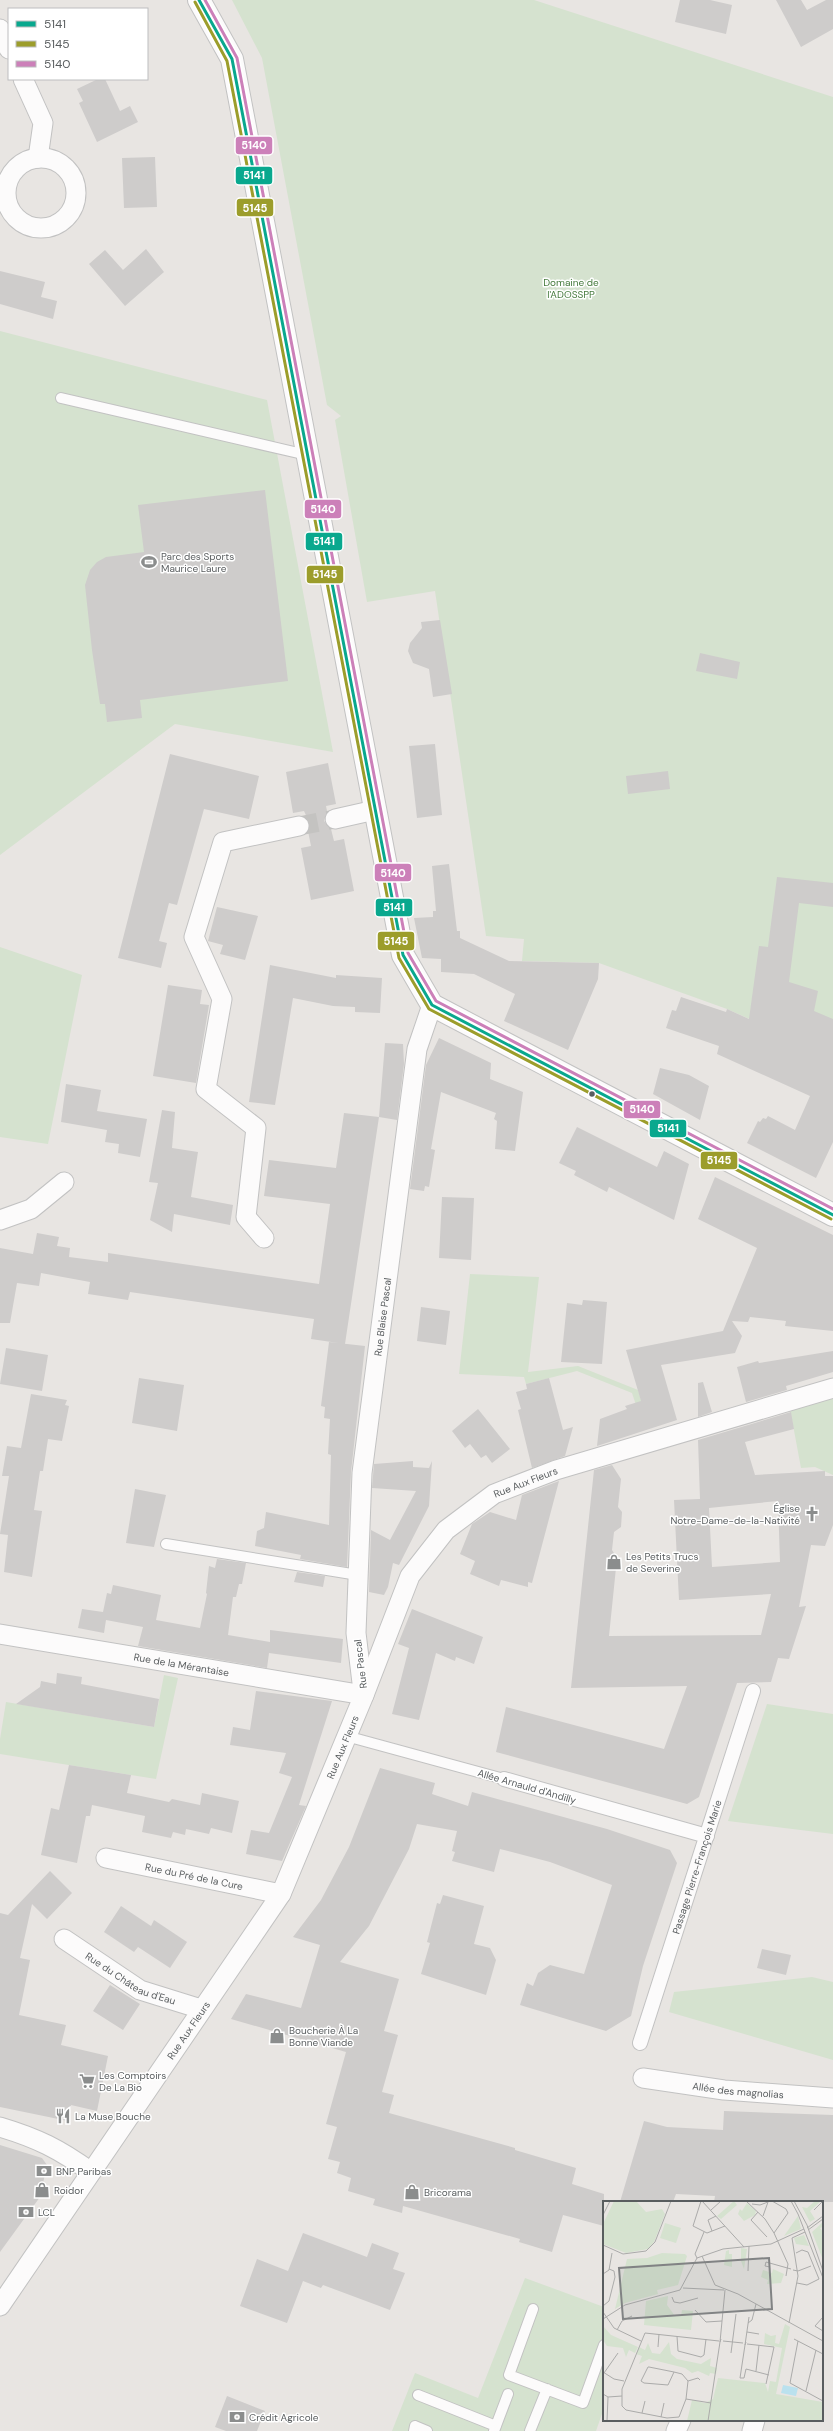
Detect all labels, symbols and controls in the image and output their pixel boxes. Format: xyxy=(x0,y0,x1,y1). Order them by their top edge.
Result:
legend xyxy=(8,8,148,80)
text: 5141 xyxy=(44,16,66,32)
text: 5145 xyxy=(44,36,70,52)
text: 5140 xyxy=(44,56,71,72)
line badge: 5140 xyxy=(235,136,273,155)
text: 5140 xyxy=(241,138,267,152)
line badge: 5141 xyxy=(235,166,273,185)
text: 5141 xyxy=(243,168,265,182)
line badge: 5145 xyxy=(236,198,274,217)
text: 5145 xyxy=(243,201,268,215)
park label: Domaine de l'ADOSSPP xyxy=(543,276,599,301)
line badge: 5140 xyxy=(304,499,342,519)
text: 5140 xyxy=(310,502,336,516)
line badge: 5141 xyxy=(305,532,343,551)
text: 5141 xyxy=(313,534,335,548)
place label: Parc des Sports Maurice Laure xyxy=(161,550,234,575)
sports icon: Parc des Sports Maurice Laure xyxy=(140,553,158,571)
line badge: 5145 xyxy=(306,565,344,584)
text: 5145 xyxy=(313,567,338,581)
line badge: 5140 xyxy=(374,863,412,882)
text: 5140 xyxy=(380,866,406,880)
line badge: 5141 xyxy=(375,898,413,917)
text: 5141 xyxy=(383,900,405,914)
line badge: 5145 xyxy=(377,931,415,951)
text: 5145 xyxy=(384,934,409,948)
unlabelled marker xyxy=(587,1089,597,1099)
line badge: 5140 xyxy=(623,1100,661,1119)
text: 5140 xyxy=(629,1102,655,1116)
line badge: 5141 xyxy=(649,1119,687,1138)
text: 5141 xyxy=(657,1121,679,1135)
line badge: 5145 xyxy=(700,1151,738,1170)
text: 5145 xyxy=(707,1153,732,1167)
street label: Rue Blaise Pascal xyxy=(371,1277,394,1357)
street label: Rue Aux Fleurs xyxy=(492,1464,560,1501)
place label: Église Notre-Dame-de-la-Nativité xyxy=(670,1502,800,1527)
church icon: Église Notre-Dame-de-la-Nativité xyxy=(803,1505,821,1523)
place label: Les Petits Trucs de Severine xyxy=(626,1550,699,1575)
shop icon: Les Petits Trucs de Severine xyxy=(605,1553,623,1571)
street label: Rue Pascal xyxy=(351,1639,370,1689)
street label: Rue de la Mérantaise xyxy=(133,1651,230,1679)
street label: Rue Aux Fleurs xyxy=(324,1713,362,1781)
street label: Allée Arnauld d'Andilly xyxy=(476,1766,578,1807)
street label: Passage Pierre-François Marie xyxy=(669,1798,725,1936)
street label: Rue du Pré de la Cure xyxy=(144,1860,244,1893)
street label: Rue du Château d'Eau xyxy=(83,1949,177,2008)
street label: Rue Aux Fleurs xyxy=(164,1999,213,2062)
place label: Boucherie À La Bonne Viande xyxy=(289,2024,358,2049)
shop icon: Boucherie À La Bonne Viande xyxy=(268,2027,286,2045)
place label: Les Comptoirs De La Bio xyxy=(99,2069,166,2094)
supermarket icon: Les Comptoirs De La Bio xyxy=(78,2072,96,2090)
street label: Allée des magnolias xyxy=(692,2079,784,2101)
restaurant icon: La Muse Bouche xyxy=(54,2107,72,2125)
place label: La Muse Bouche xyxy=(75,2110,151,2123)
bank icon: BNP Paribas xyxy=(35,2162,53,2180)
place label: BNP Paribas xyxy=(56,2165,111,2178)
shop icon: Roidor xyxy=(33,2181,51,2199)
shop icon: Bricorama xyxy=(403,2183,421,2201)
place label: Roidor xyxy=(54,2184,84,2197)
place label: Bricorama xyxy=(424,2186,471,2199)
inset map xyxy=(603,2201,823,2421)
bank icon: LCL xyxy=(17,2203,35,2221)
place label: LCL xyxy=(38,2206,55,2219)
bank icon: Crédit Agricole xyxy=(228,2408,246,2426)
place label: Crédit Agricole xyxy=(249,2411,319,2424)

